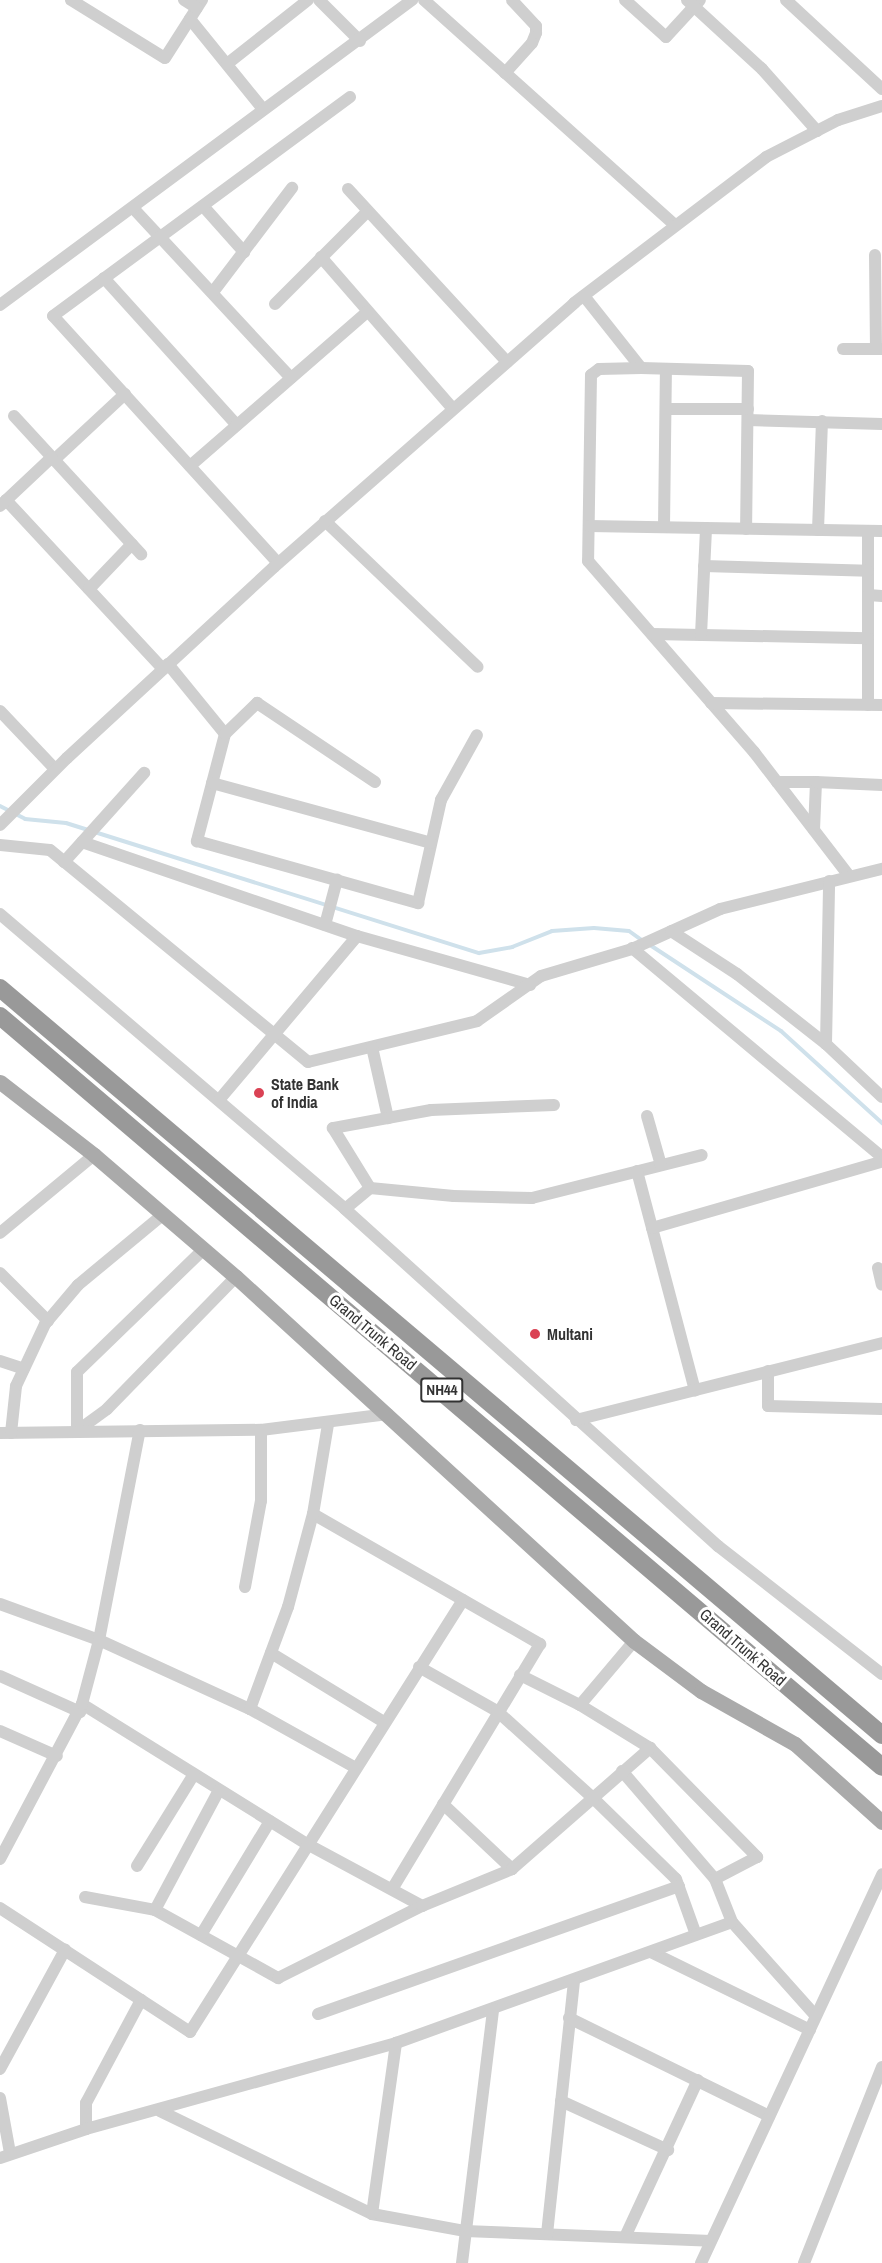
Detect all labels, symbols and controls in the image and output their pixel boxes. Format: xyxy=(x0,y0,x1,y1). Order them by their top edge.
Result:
place label: State Bank of India xyxy=(271,1074,339,1112)
marker: State Bank of India xyxy=(252,1086,266,1100)
street label: Grand Trunk Road xyxy=(325,1290,421,1374)
place label: Multani xyxy=(547,1324,593,1344)
marker: Multani xyxy=(528,1327,542,1341)
road number: NH44 xyxy=(420,1378,464,1402)
street label: Grand Trunk Road xyxy=(696,1604,790,1690)

